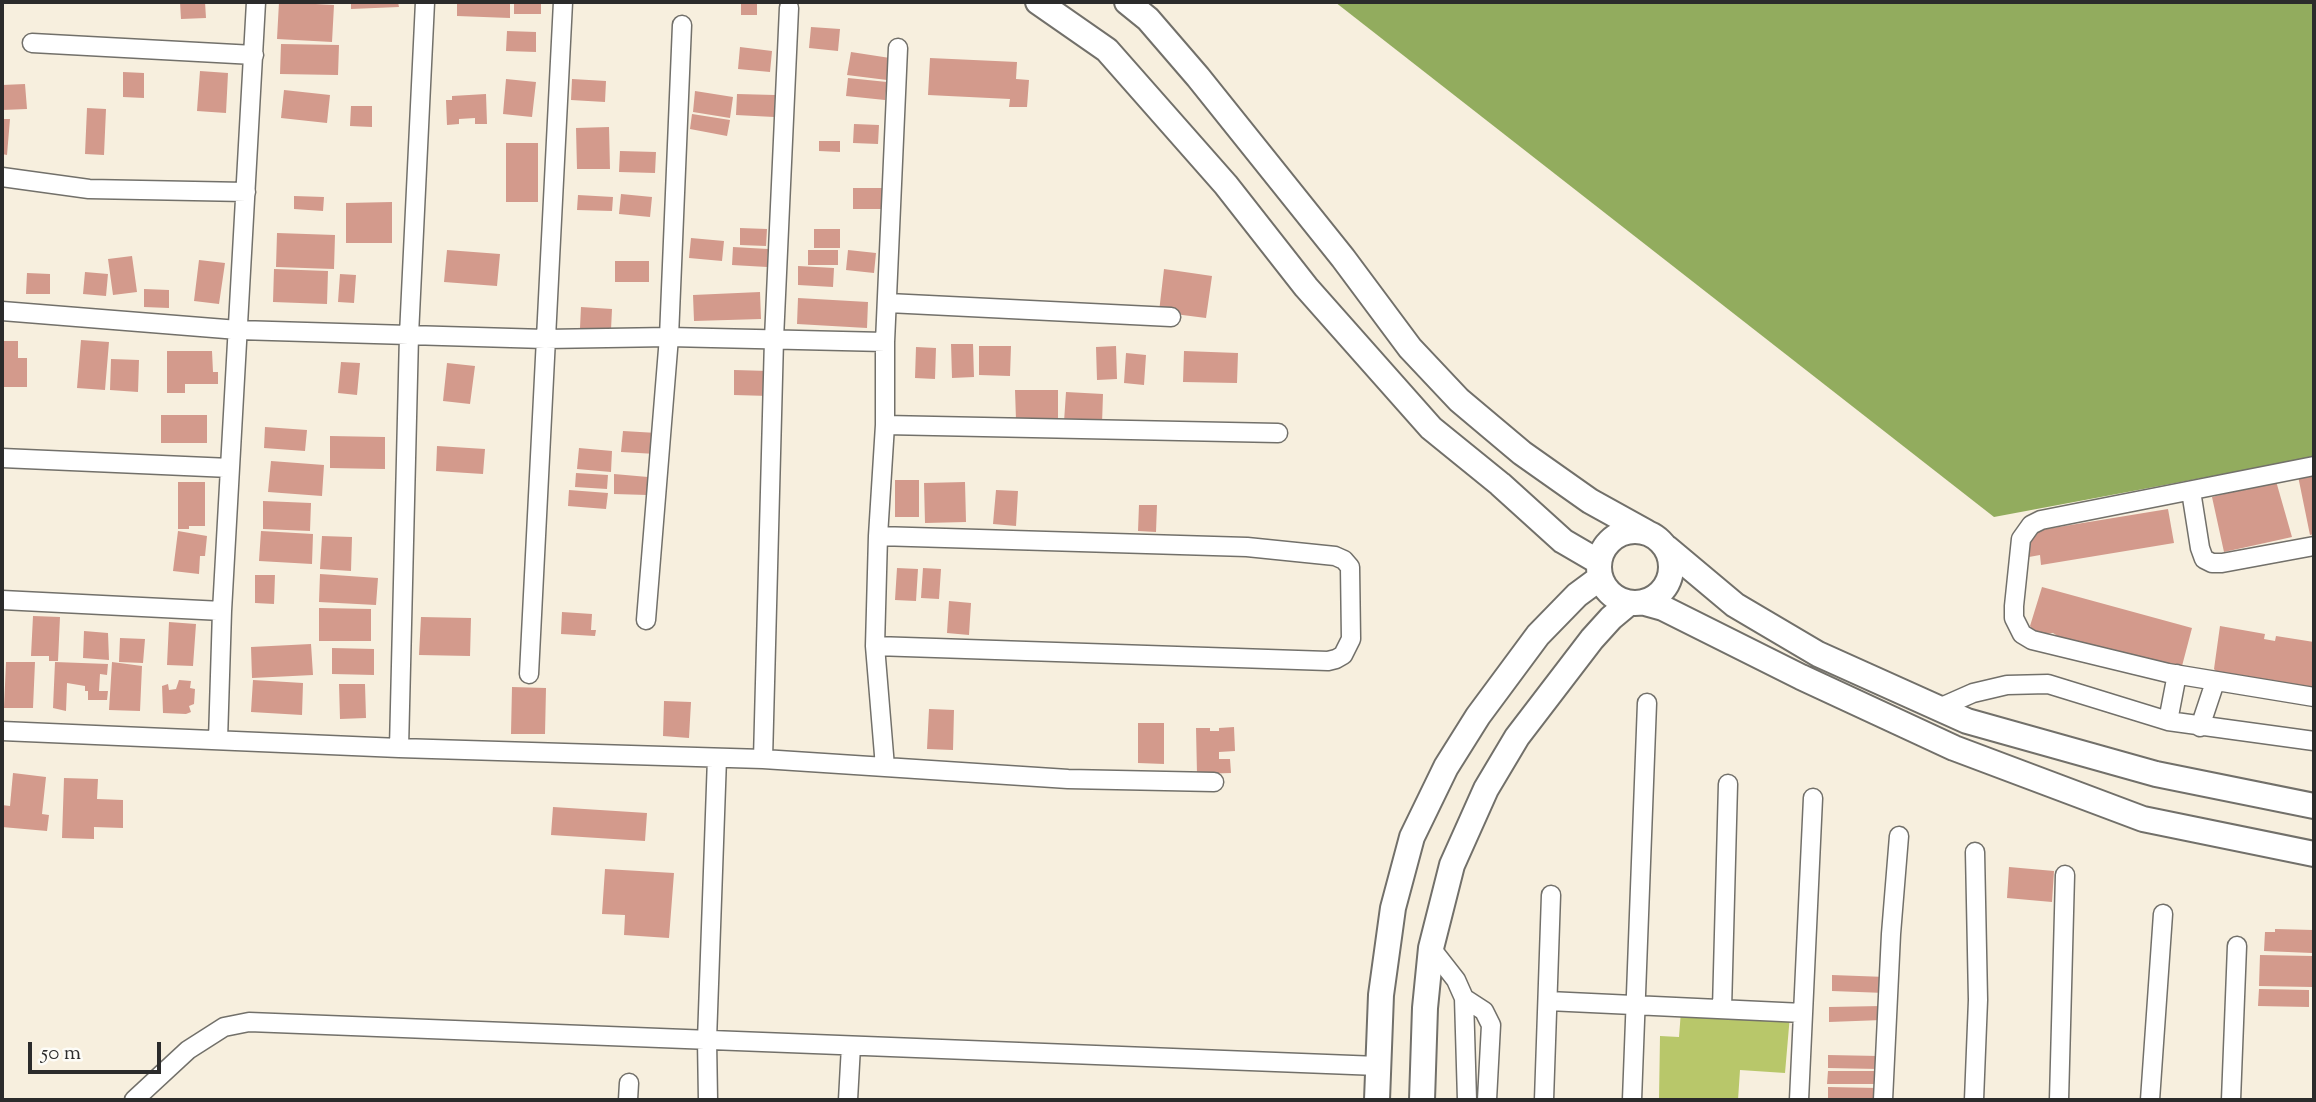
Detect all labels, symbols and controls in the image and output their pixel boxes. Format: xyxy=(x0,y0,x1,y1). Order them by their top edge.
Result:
scale bar xyxy=(32,1028,164,1072)
text: 50 m xyxy=(41,1039,81,1069)

